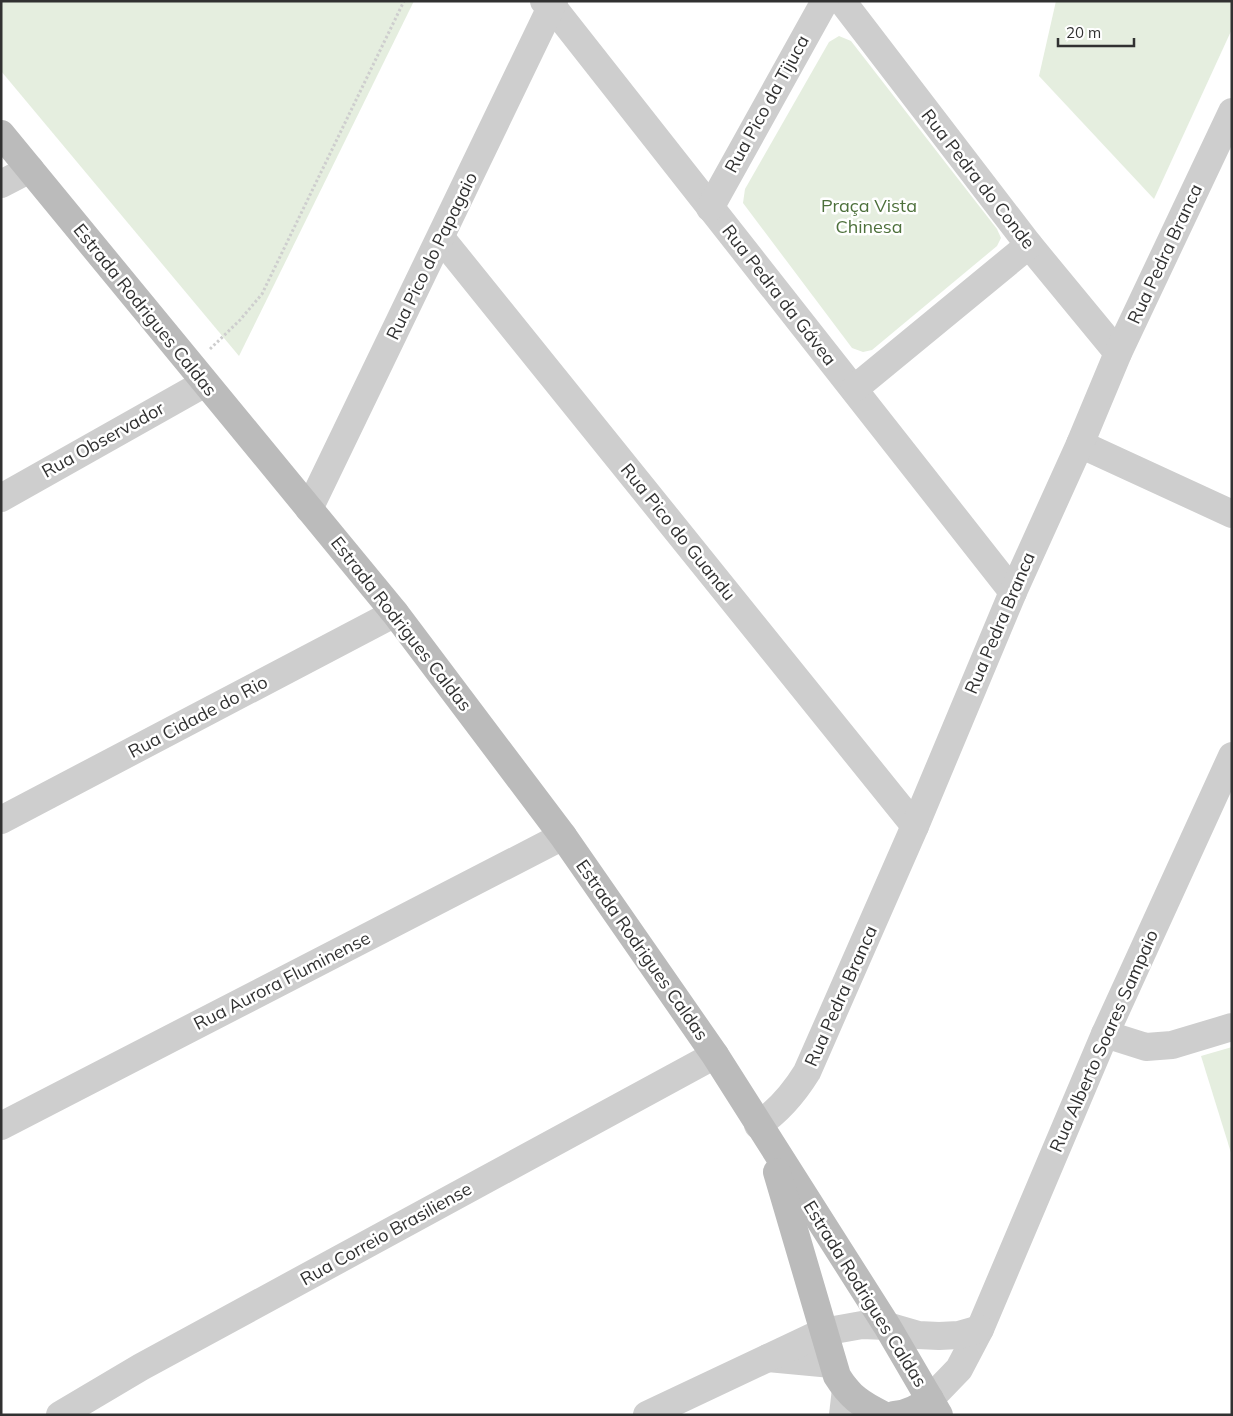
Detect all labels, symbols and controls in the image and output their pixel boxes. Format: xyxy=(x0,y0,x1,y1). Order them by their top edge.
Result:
scale bar xyxy=(1058,15,1134,47)
text: 20 m xyxy=(1066,23,1101,42)
street label: Rua Pico da Tijuca xyxy=(719,31,814,177)
street label: Rua Pedra do Conde xyxy=(917,104,1040,253)
street label: Rua Pico do Papagaio xyxy=(381,168,482,343)
street label: Rua Pedra Branca xyxy=(1122,180,1207,327)
park label: Praça Vista Chinesa xyxy=(821,194,917,238)
street label: Estrada Rodrigues Caldas xyxy=(69,219,222,401)
street label: Rua Pedra da Gávea xyxy=(717,220,842,370)
street label: Rua Observador xyxy=(37,396,168,483)
street label: Rua Pico do Guandu xyxy=(616,458,741,605)
street label: Estrada Rodrigues Caldas xyxy=(326,532,477,716)
street label: Rua Pedra Branca xyxy=(959,548,1040,697)
street label: Rua Cidade do Rio xyxy=(124,670,271,763)
street label: Estrada Rodrigues Caldas xyxy=(571,855,714,1045)
street label: Rua Pedra Branca xyxy=(799,922,882,1070)
street label: Rua Aurora Fluminense xyxy=(190,926,374,1035)
street label: Rua Alberto Soares Sampaio xyxy=(1044,926,1163,1155)
street label: Rua Correio Brasiliense xyxy=(296,1177,476,1290)
street label: Estrada Rodrigues Caldas xyxy=(799,1196,932,1391)

